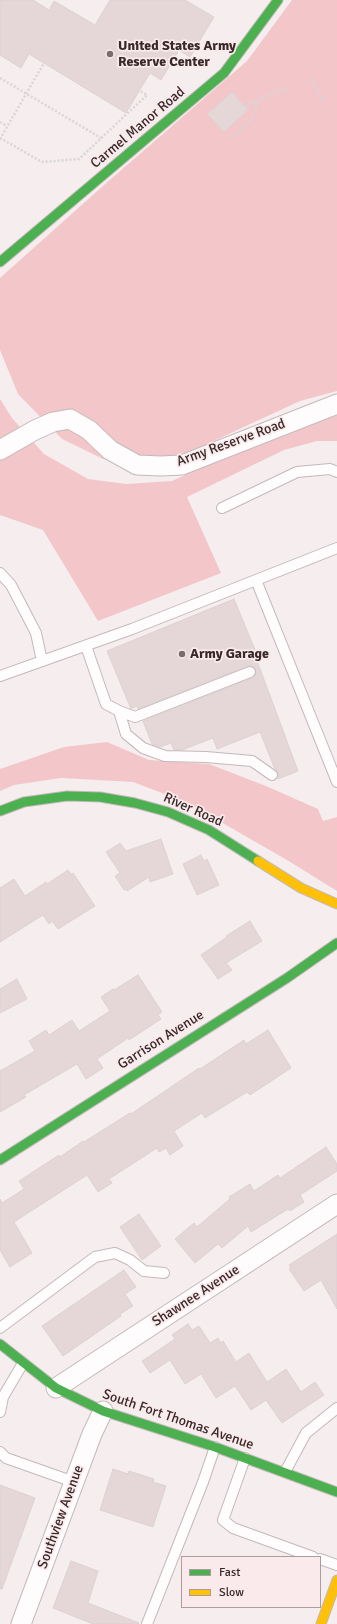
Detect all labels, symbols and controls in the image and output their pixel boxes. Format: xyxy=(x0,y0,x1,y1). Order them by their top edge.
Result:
place label: United States Army Reserve Center xyxy=(118,38,236,70)
marker: United States Army Reserve Center xyxy=(105,49,115,59)
street label: Carmel Manor Road xyxy=(88,84,188,172)
street label: Army Reserve Road xyxy=(174,416,288,470)
place label: Army Garage xyxy=(190,646,269,662)
marker: Army Garage xyxy=(177,649,187,659)
street label: River Road xyxy=(161,789,225,831)
street label: Garrison Avenue xyxy=(115,1007,207,1073)
street label: Shawnee Avenue xyxy=(149,1261,243,1331)
street label: South Fort Thomas Avenue xyxy=(100,1386,256,1454)
street label: Southview Avenue xyxy=(34,1463,88,1571)
legend xyxy=(181,1556,321,1608)
text: Fast xyxy=(219,1565,240,1580)
text: Slow xyxy=(219,1585,244,1600)

